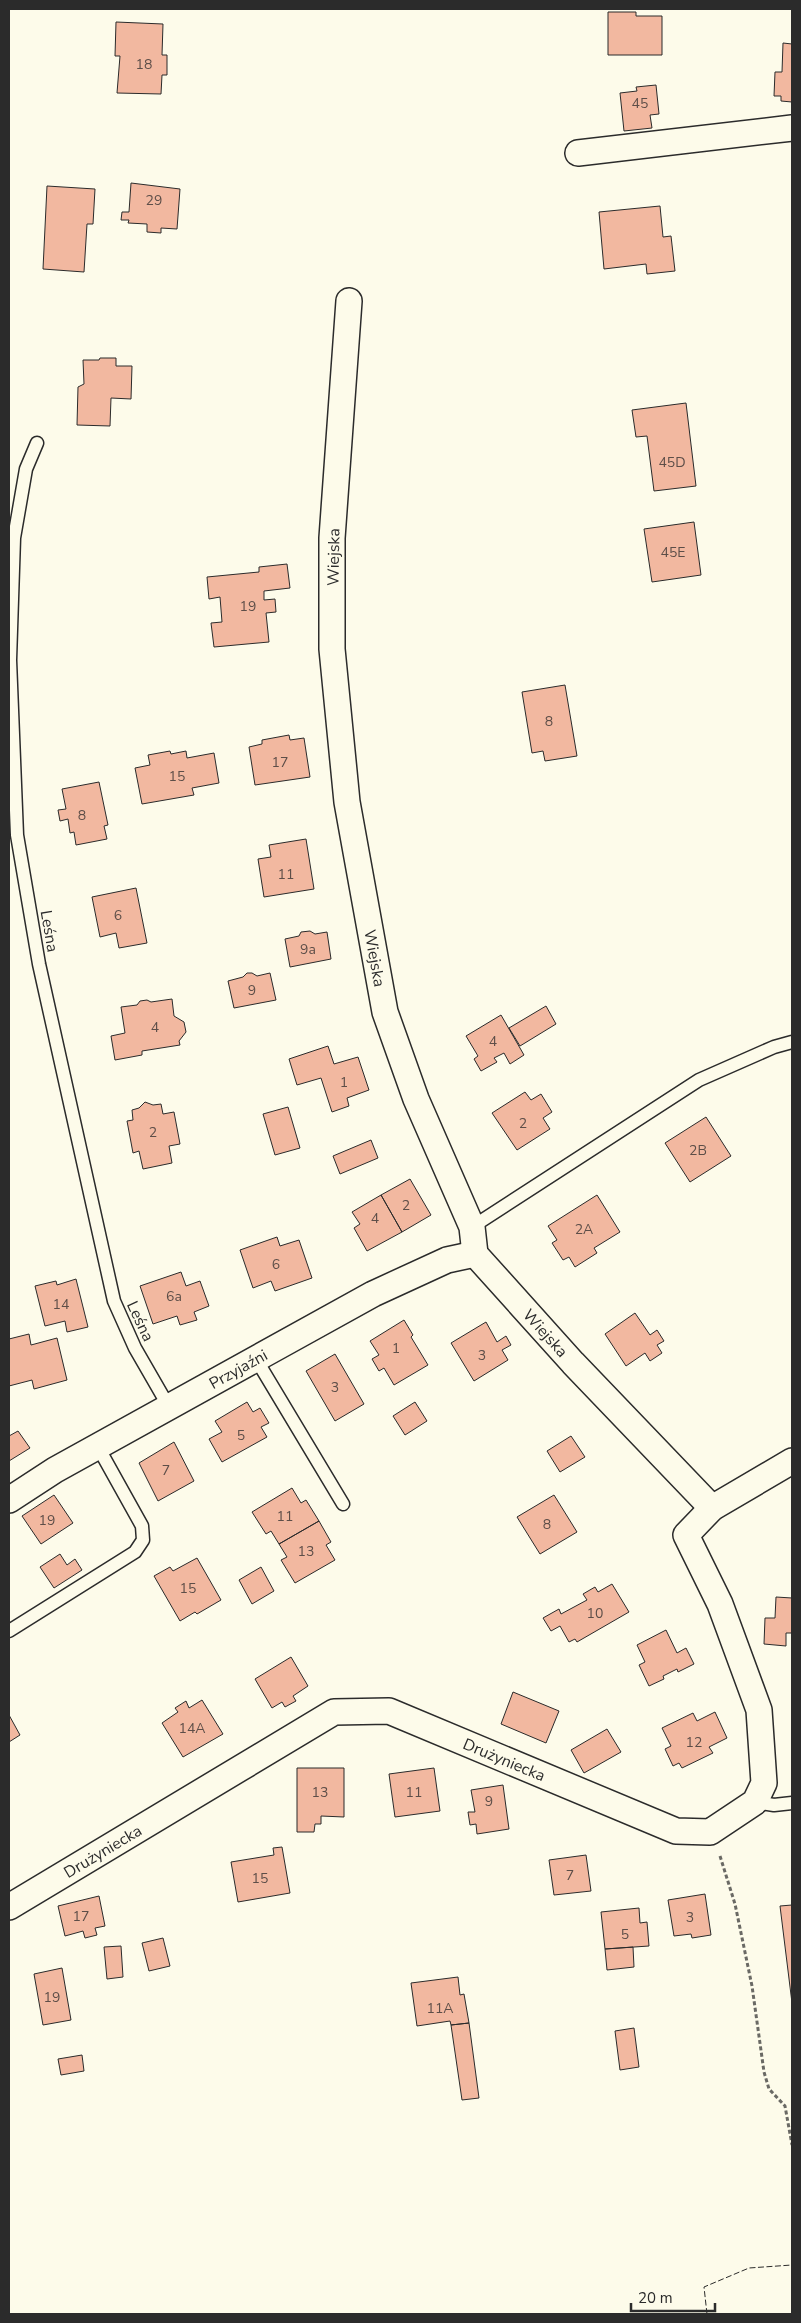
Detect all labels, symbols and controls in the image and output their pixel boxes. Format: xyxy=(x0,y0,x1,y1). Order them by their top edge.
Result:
house number: 18 xyxy=(136,55,152,74)
house number: 45 xyxy=(632,94,648,113)
house number: 29 xyxy=(146,191,162,210)
house number: 45D xyxy=(658,453,686,472)
street label: Wiejska xyxy=(322,528,346,586)
house number: 45E xyxy=(661,543,685,562)
house number: 19 xyxy=(240,597,256,616)
house number: 8 xyxy=(545,712,553,731)
house number: 17 xyxy=(272,753,288,772)
house number: 15 xyxy=(169,767,185,786)
house number: 8 xyxy=(78,806,86,825)
house number: 11 xyxy=(278,865,294,884)
house number: 6 xyxy=(114,906,122,925)
street label: Leśna xyxy=(35,908,64,954)
street label: Wiejska xyxy=(358,928,390,989)
house number: 9a xyxy=(300,940,316,959)
house number: 9 xyxy=(248,981,256,1000)
house number: 4 xyxy=(151,1018,159,1037)
house number: 4 xyxy=(489,1032,497,1051)
house number: 1 xyxy=(340,1073,348,1092)
house number: 2 xyxy=(519,1114,527,1133)
house number: 2 xyxy=(149,1123,157,1142)
house number: 2B xyxy=(689,1141,707,1160)
house number: 2 xyxy=(402,1196,410,1215)
house number: 4 xyxy=(371,1209,379,1228)
house number: 2A xyxy=(575,1220,593,1239)
house number: 6 xyxy=(272,1255,280,1274)
house number: 6a xyxy=(166,1287,182,1306)
house number: 14 xyxy=(53,1295,69,1314)
street label: Leśna xyxy=(121,1298,159,1345)
street label: Wiejska xyxy=(518,1305,573,1362)
house number: 1 xyxy=(392,1339,400,1358)
street label: Przyjaźni xyxy=(205,1345,272,1395)
house number: 3 xyxy=(478,1346,486,1365)
house number: 3 xyxy=(331,1378,339,1397)
house number: 5 xyxy=(237,1426,245,1445)
house number: 7 xyxy=(162,1461,170,1480)
house number: 11 xyxy=(277,1507,293,1526)
house number: 19 xyxy=(39,1511,55,1530)
house number: 8 xyxy=(543,1515,551,1534)
house number: 13 xyxy=(298,1542,314,1561)
house number: 15 xyxy=(180,1579,196,1598)
house number: 10 xyxy=(587,1604,603,1623)
house number: 14A xyxy=(178,1719,206,1738)
street label: Drużyniecka xyxy=(459,1733,548,1787)
house number: 12 xyxy=(686,1733,702,1752)
house number: 13 xyxy=(312,1783,328,1802)
house number: 11 xyxy=(406,1783,422,1802)
house number: 9 xyxy=(485,1792,493,1811)
street label: Drużyniecka xyxy=(60,1820,146,1884)
house number: 7 xyxy=(566,1866,574,1885)
house number: 15 xyxy=(252,1869,268,1888)
house number: 17 xyxy=(73,1907,89,1926)
house number: 3 xyxy=(686,1908,694,1927)
house number: 5 xyxy=(621,1925,629,1944)
house number: 19 xyxy=(44,1988,60,2007)
house number: 11A xyxy=(426,1999,454,2018)
scale bar xyxy=(631,2280,715,2312)
text: 20 m xyxy=(638,2288,673,2308)

